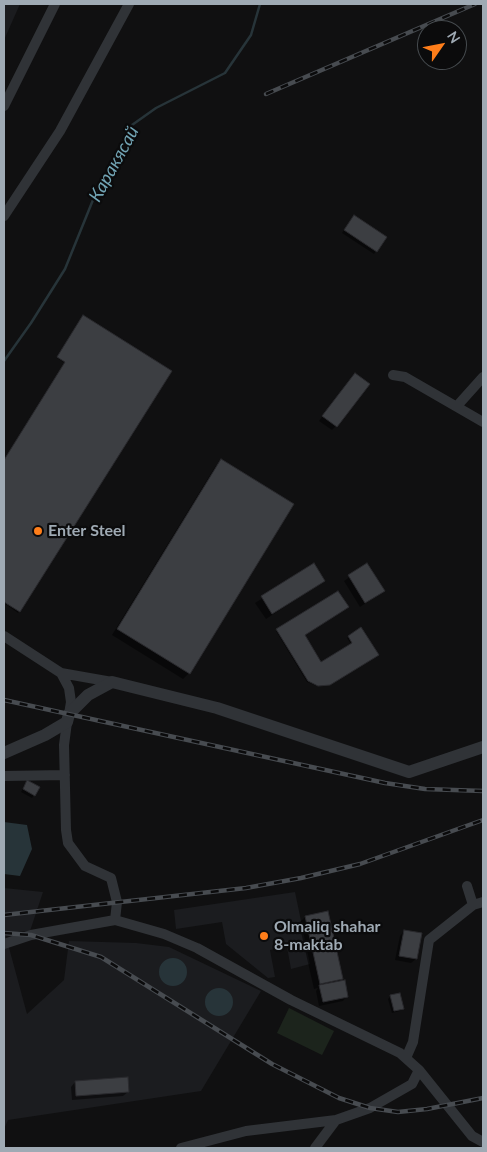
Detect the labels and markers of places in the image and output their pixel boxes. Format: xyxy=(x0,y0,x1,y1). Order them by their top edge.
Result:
place label: Enter Steel xyxy=(48,521,126,541)
marker: Enter Steel xyxy=(32,525,44,537)
place label: Olmaliq shahar 8-maktab xyxy=(274,917,381,955)
marker: Olmaliq shahar 8-maktab xyxy=(258,930,270,942)

